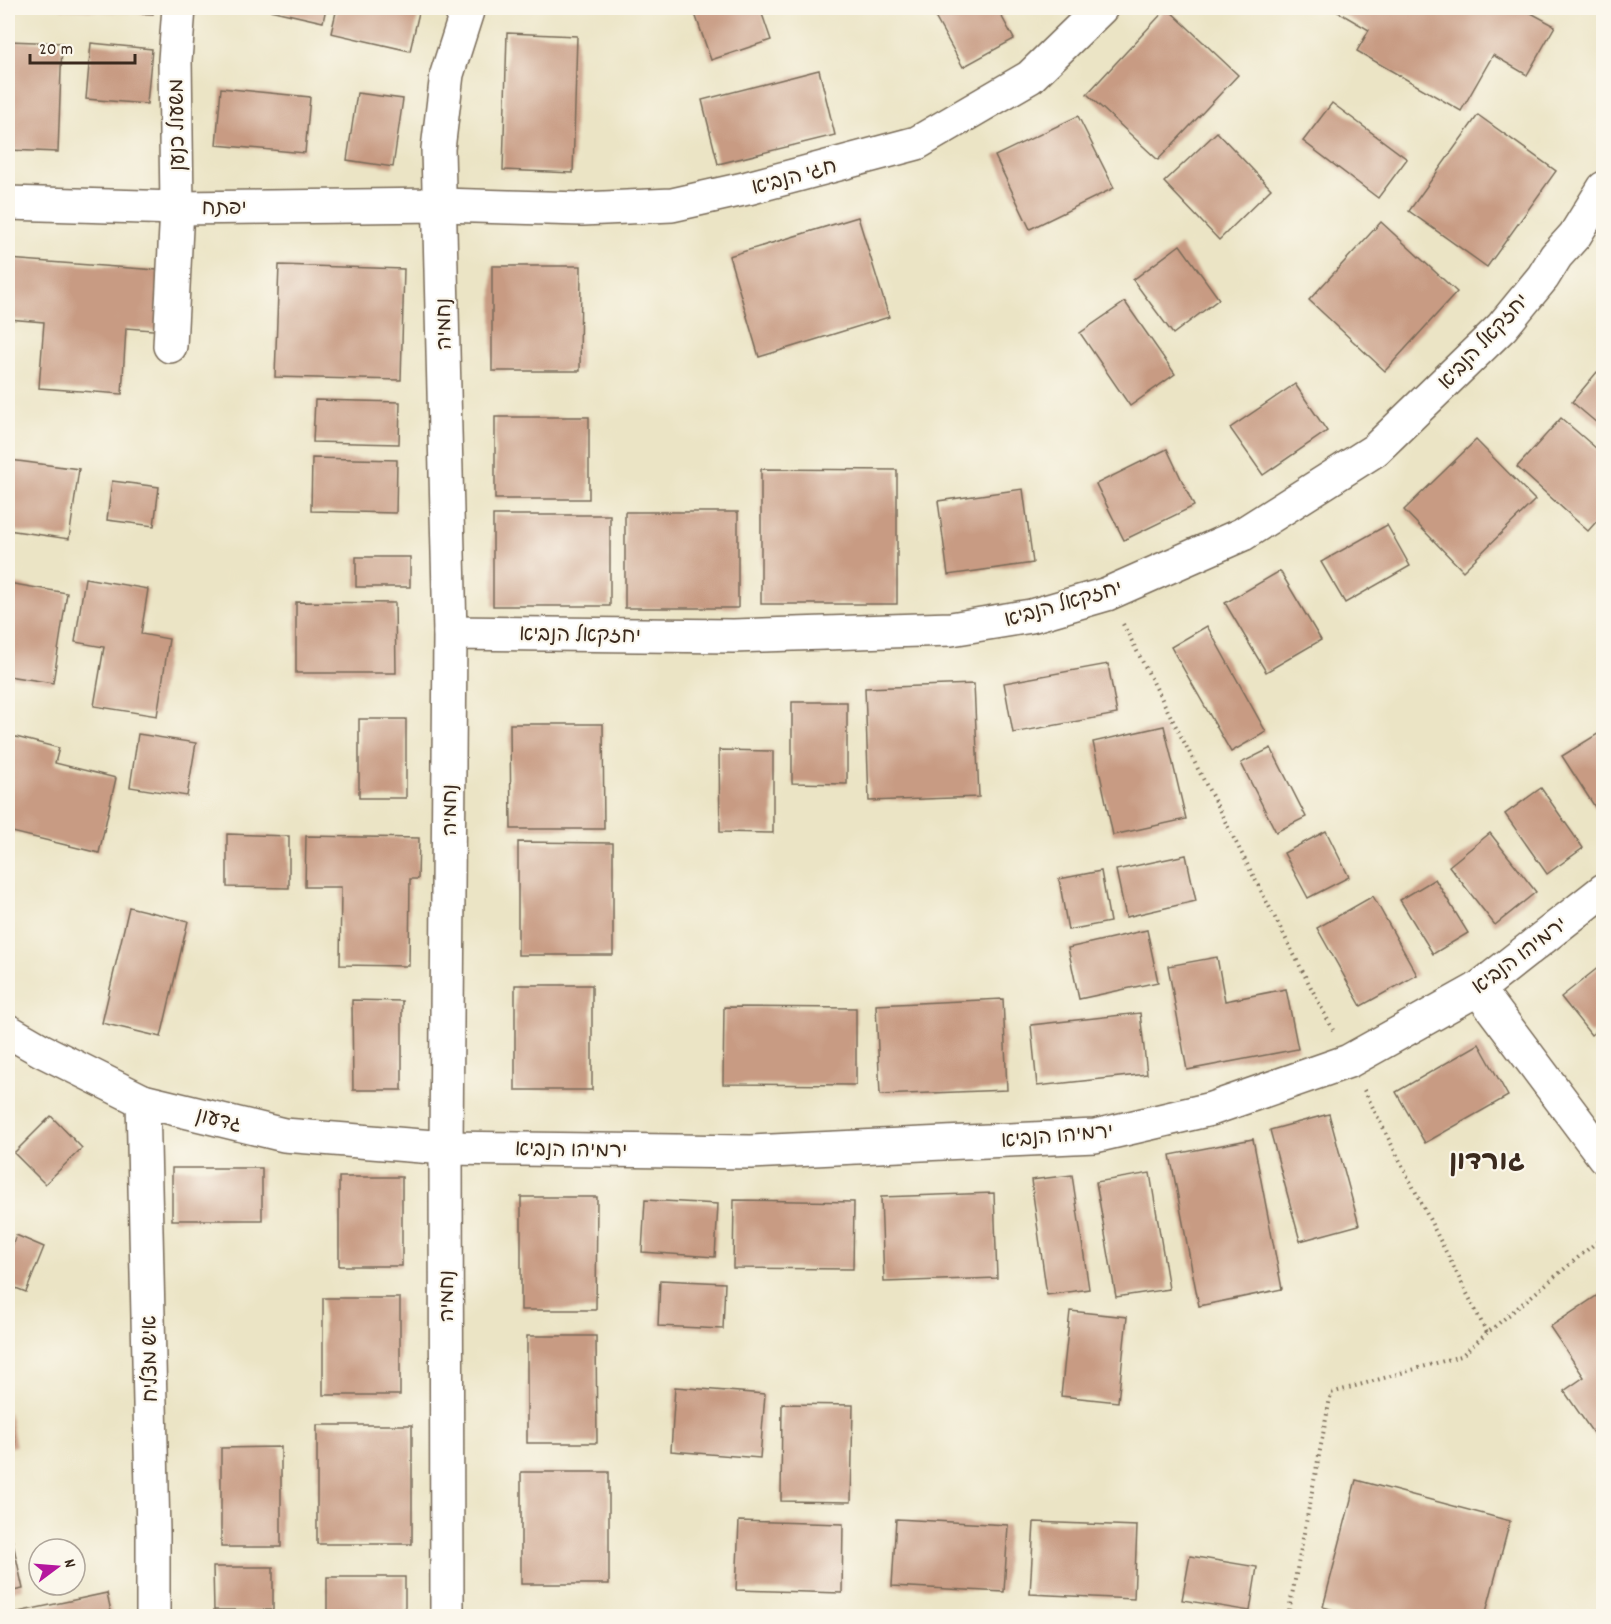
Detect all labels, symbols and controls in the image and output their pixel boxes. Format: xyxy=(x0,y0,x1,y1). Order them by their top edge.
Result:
scale bar xyxy=(30,27,135,65)
text: 20 m xyxy=(39,38,73,63)
street label: משעול כנען xyxy=(163,78,195,172)
street label: חגי הנביא xyxy=(749,153,841,205)
street label: יפתח xyxy=(201,195,247,225)
street label: יחזקאל הנביא xyxy=(1433,288,1538,398)
street label: נחמיה xyxy=(431,298,461,350)
street label: יחזקאל הנביא xyxy=(1001,575,1126,637)
street label: יחזקאל הנביא xyxy=(519,621,641,653)
street label: נחמיה xyxy=(437,784,467,836)
street label: ירמיהו הנביא xyxy=(1467,912,1575,1003)
street label: גדעון xyxy=(192,1102,244,1142)
street label: ירמיהו הנביא xyxy=(1000,1118,1115,1158)
street label: ירמיהו הנביא xyxy=(514,1136,627,1168)
district label: גורדון xyxy=(1449,1144,1525,1183)
street label: נחמיה xyxy=(434,1270,464,1322)
street label: איש מצליח xyxy=(136,1315,168,1403)
north arrow xyxy=(27,1537,87,1597)
text: N xyxy=(57,1557,81,1571)

